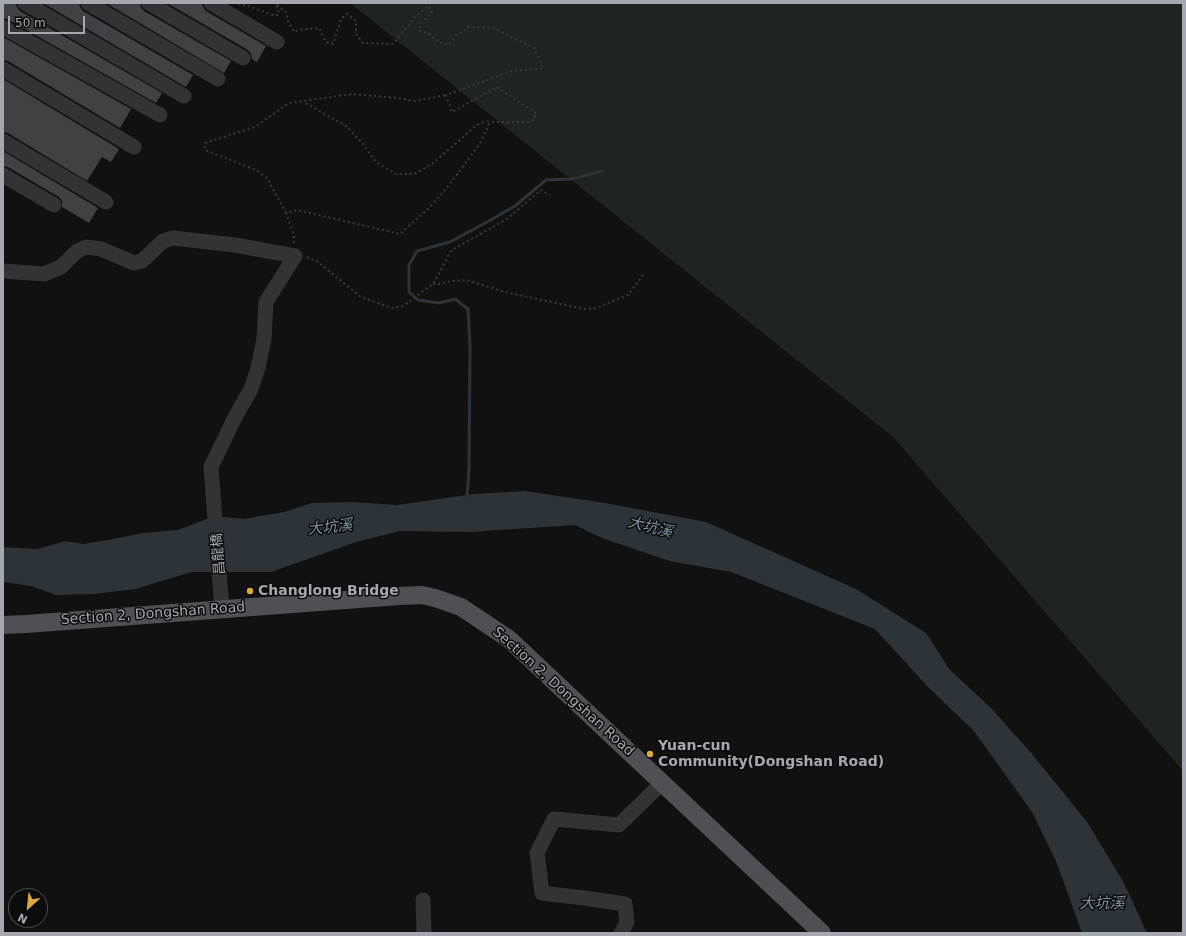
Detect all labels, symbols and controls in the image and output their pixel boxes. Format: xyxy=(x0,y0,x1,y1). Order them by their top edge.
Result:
scale bar xyxy=(10,8,87,34)
text: 50 m xyxy=(15,16,46,30)
water label: 大坑溪 xyxy=(626,514,674,542)
water label: 大坑溪 xyxy=(307,517,353,539)
street label: 昌龍橋 xyxy=(209,532,229,576)
place label: Changlong Bridge xyxy=(258,583,399,599)
marker: Changlong Bridge xyxy=(245,586,255,596)
street label: Section 2, Dongshan Road xyxy=(60,599,246,629)
street label: Section 2, Dongshan Road xyxy=(489,624,637,760)
place label: Yuan-cun Community(Dongshan Road) xyxy=(658,738,884,770)
marker: Yuan-cun Community(Dongshan Road) xyxy=(645,749,655,759)
north arrow xyxy=(8,888,48,928)
water label: 大坑溪 xyxy=(1080,895,1124,913)
text: N xyxy=(16,910,30,926)

